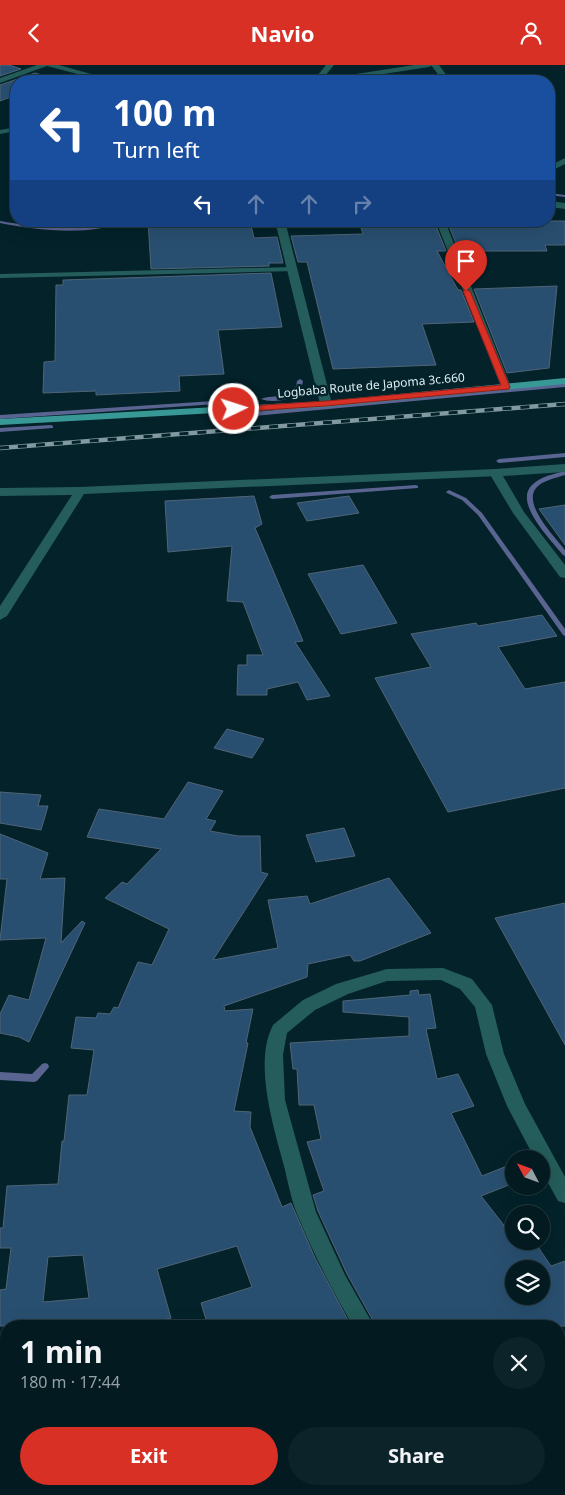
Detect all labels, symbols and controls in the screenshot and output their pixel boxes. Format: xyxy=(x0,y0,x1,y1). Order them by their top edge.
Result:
text: Navio xyxy=(251,18,314,48)
icon: back xyxy=(20,19,48,47)
icon: person xyxy=(517,19,545,47)
text: 100 m xyxy=(113,89,216,136)
icon: left xyxy=(30,95,95,160)
text: Turn left xyxy=(113,134,200,164)
icon: left xyxy=(189,190,217,218)
icon: ahead xyxy=(242,190,270,218)
icon: ahead xyxy=(295,190,323,218)
icon: right xyxy=(348,190,376,218)
pin xyxy=(445,240,487,291)
icon: arrive xyxy=(452,247,480,275)
street label: Logbaba Route de Japoma 3c.660 xyxy=(277,368,466,402)
position arrow xyxy=(207,382,259,434)
north arrow xyxy=(505,1150,550,1195)
map controls xyxy=(505,1150,550,1305)
button: search xyxy=(505,1205,550,1250)
button: layers xyxy=(505,1260,550,1305)
text: 1 min xyxy=(20,1331,103,1372)
button: close xyxy=(493,1337,545,1389)
text: 180 m · 17:44 xyxy=(20,1371,120,1393)
button: Exit xyxy=(20,1427,278,1485)
button: Share xyxy=(288,1427,545,1485)

